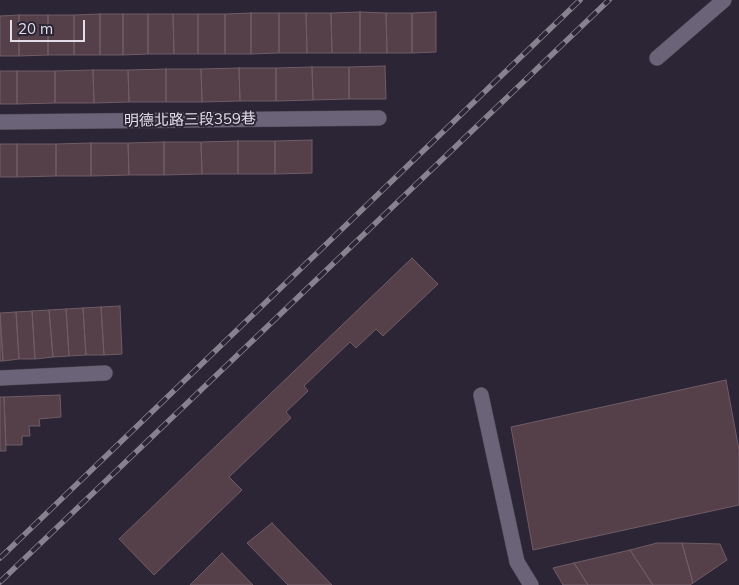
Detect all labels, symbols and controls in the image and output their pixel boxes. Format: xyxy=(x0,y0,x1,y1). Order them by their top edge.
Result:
scale bar xyxy=(12,10,88,42)
text: 20 m xyxy=(18,19,53,38)
street label: 明德北路三段359巷 xyxy=(124,110,256,130)

